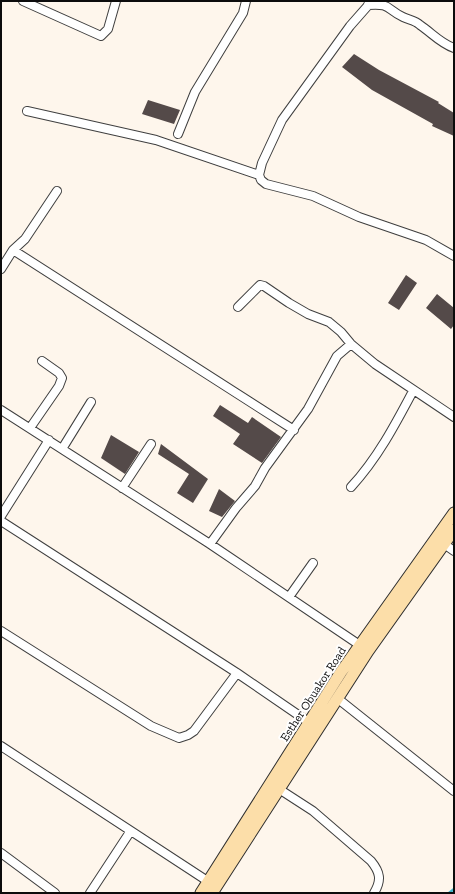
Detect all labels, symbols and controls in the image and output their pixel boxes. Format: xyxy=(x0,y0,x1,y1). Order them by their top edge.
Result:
street label: Esther Obuakor Road xyxy=(277,644,349,744)

